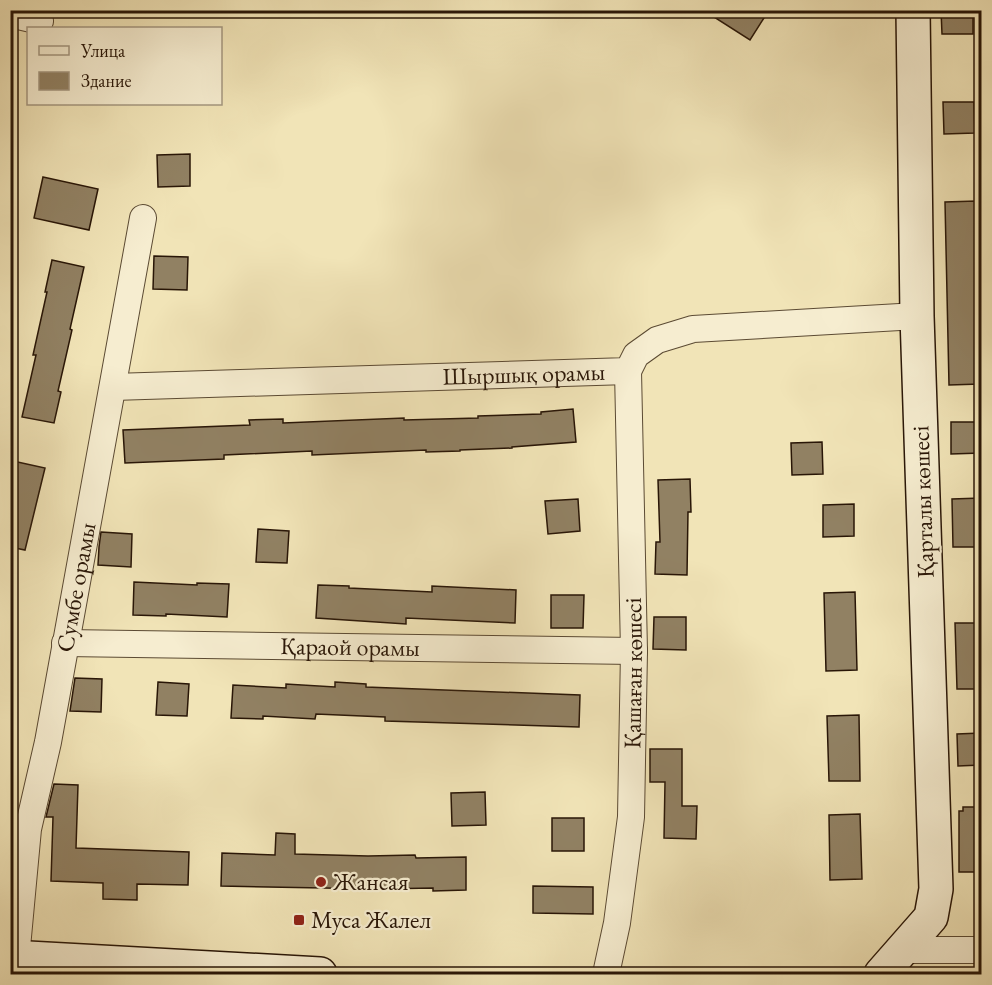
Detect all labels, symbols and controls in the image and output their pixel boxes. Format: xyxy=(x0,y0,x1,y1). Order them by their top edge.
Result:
legend xyxy=(27,27,222,105)
text: Улица xyxy=(80,39,126,62)
text: Здание xyxy=(81,69,131,92)
street label: Шыршық орамы xyxy=(442,356,606,392)
street label: Қарталы көшесі xyxy=(904,425,941,579)
street label: Сумбе орамы xyxy=(49,520,103,655)
street label: Қашаған көшесі xyxy=(616,597,649,749)
street label: Қараой орамы xyxy=(280,630,420,663)
place label: Жансая xyxy=(332,866,409,897)
marker: Жансая xyxy=(314,875,328,889)
place label: Муса Жалел xyxy=(311,904,431,935)
marker: Муса Жалел xyxy=(292,913,306,927)

